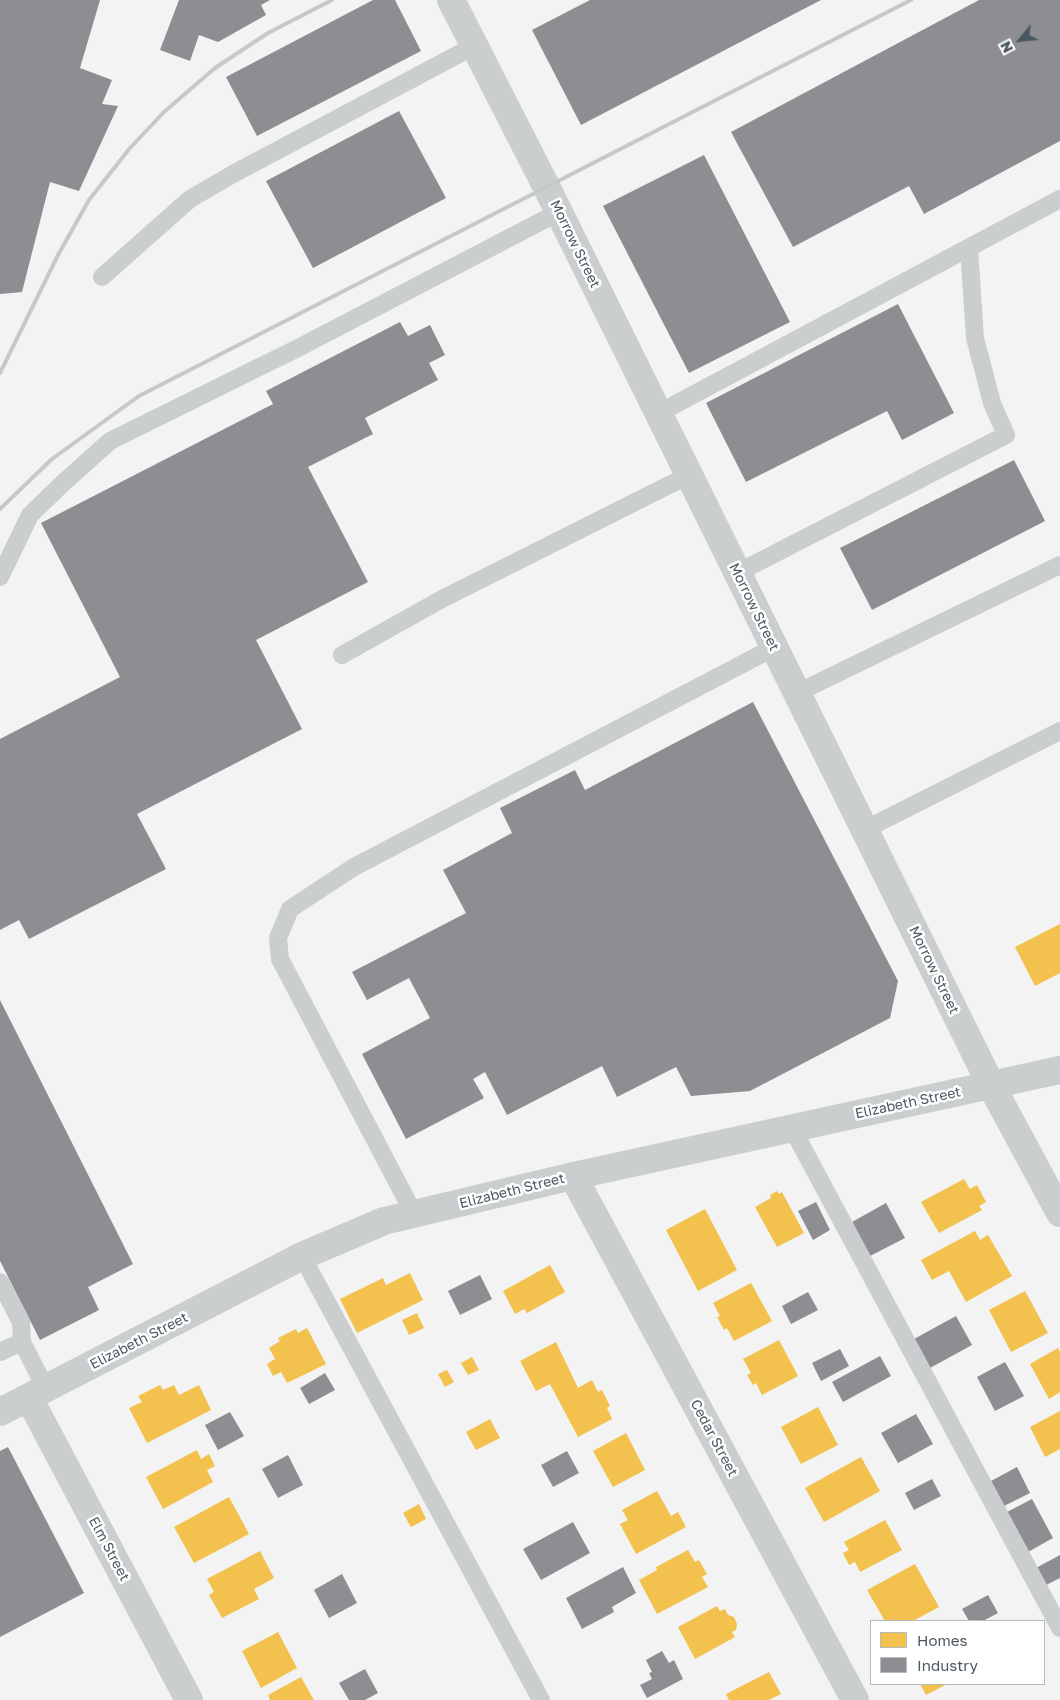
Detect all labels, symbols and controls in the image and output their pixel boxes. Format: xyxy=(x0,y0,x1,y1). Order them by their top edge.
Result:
north arrow xyxy=(995,15,1045,65)
text: N xyxy=(996,39,1016,56)
street label: Morrow Street xyxy=(546,197,604,291)
street label: Morrow Street xyxy=(725,560,783,654)
street label: Morrow Street xyxy=(905,923,963,1017)
street label: Elizabeth Street xyxy=(854,1084,962,1122)
street label: Elizabeth Street xyxy=(458,1170,566,1212)
street label: Elizabeth Street xyxy=(87,1309,191,1373)
street label: Cedar Street xyxy=(687,1397,741,1479)
street label: Elm Street xyxy=(85,1514,133,1584)
legend xyxy=(870,1620,1045,1685)
text: Homes xyxy=(917,1631,967,1649)
text: Industry xyxy=(917,1656,978,1674)

